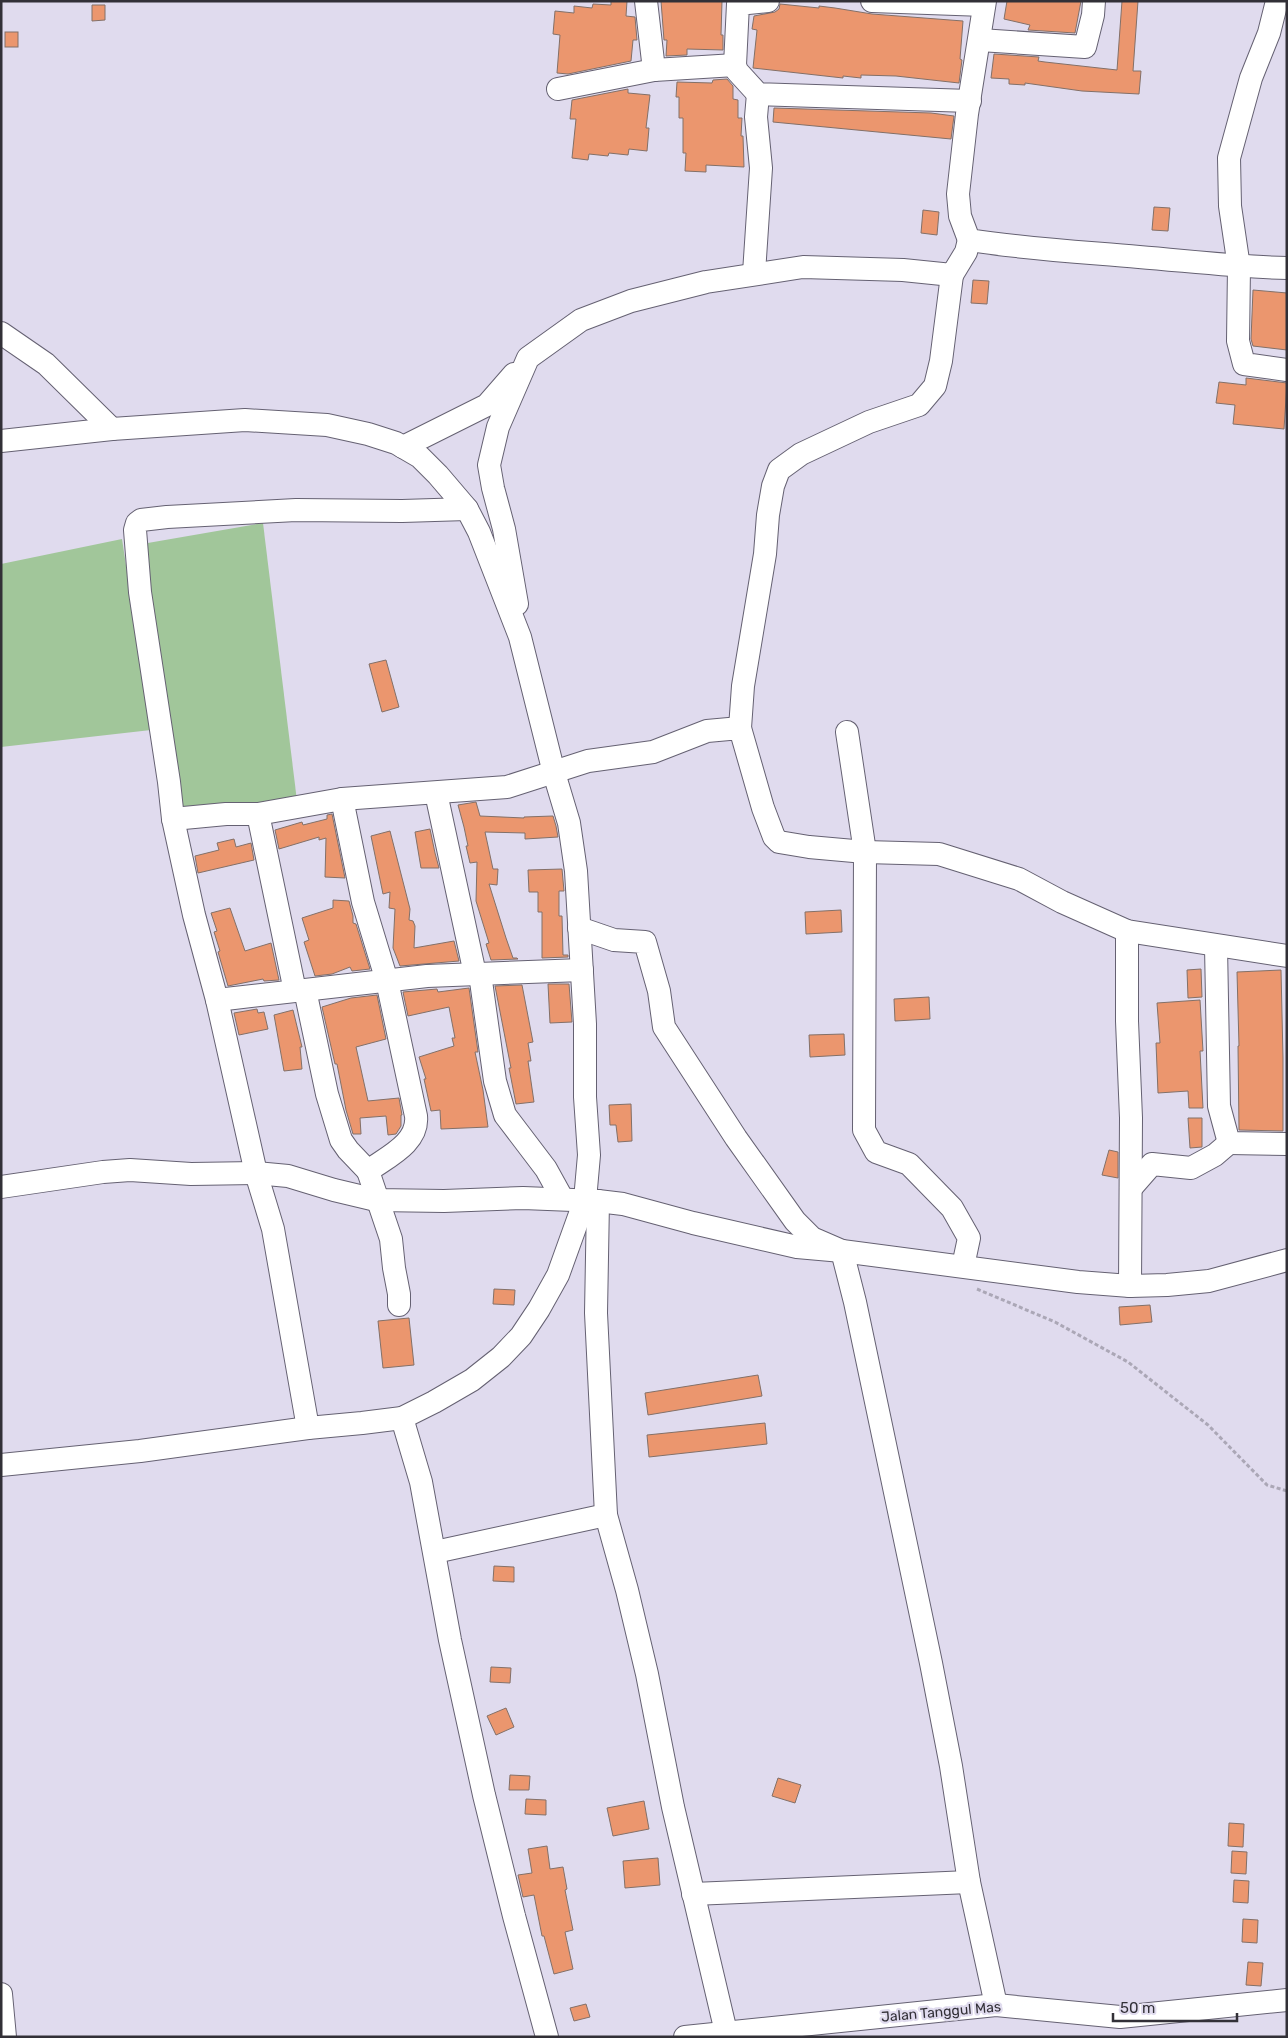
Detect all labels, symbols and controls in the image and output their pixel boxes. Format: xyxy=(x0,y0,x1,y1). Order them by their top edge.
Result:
scale bar xyxy=(1113,1990,1237,2022)
street label: Jalan Tanggul Mas xyxy=(880,1998,1002,2026)
text: 50 m xyxy=(1120,1999,1155,2017)

